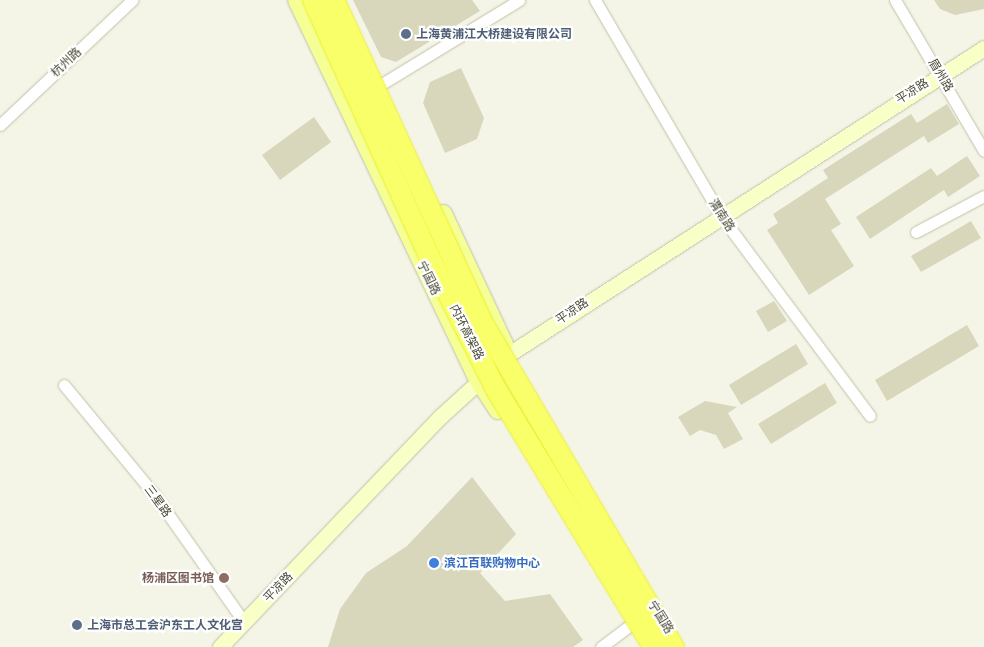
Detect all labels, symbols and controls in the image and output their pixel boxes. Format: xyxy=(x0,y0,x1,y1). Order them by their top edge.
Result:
place label: 上海黄浦江大桥建设有限公司 xyxy=(416,27,572,41)
marker: 上海黄浦江大桥建设有限公司 xyxy=(400,28,412,40)
street label: 杭州路 xyxy=(48,44,84,80)
street label: 眉州路 xyxy=(926,56,956,94)
street label: 平凉路 xyxy=(893,75,931,107)
street label: 渭南路 xyxy=(706,196,738,234)
street label: 宁国路 xyxy=(415,259,443,297)
street label: 平凉路 xyxy=(553,295,591,327)
street label: 内环高架路 xyxy=(447,302,487,362)
street label: 三星路 xyxy=(142,482,174,520)
place label: 滨江百联购物中心 xyxy=(444,556,540,570)
marker: 滨江百联购物中心 xyxy=(428,557,440,569)
street label: 平凉路 xyxy=(260,569,296,605)
place label: 杨浦区图书馆 xyxy=(142,571,214,585)
marker: 杨浦区图书馆 xyxy=(218,572,230,584)
street label: 宁国路 xyxy=(645,598,677,636)
place label: 上海市总工会沪东工人文化宫 xyxy=(87,618,243,632)
marker: 上海市总工会沪东工人文化宫 xyxy=(71,619,83,631)

